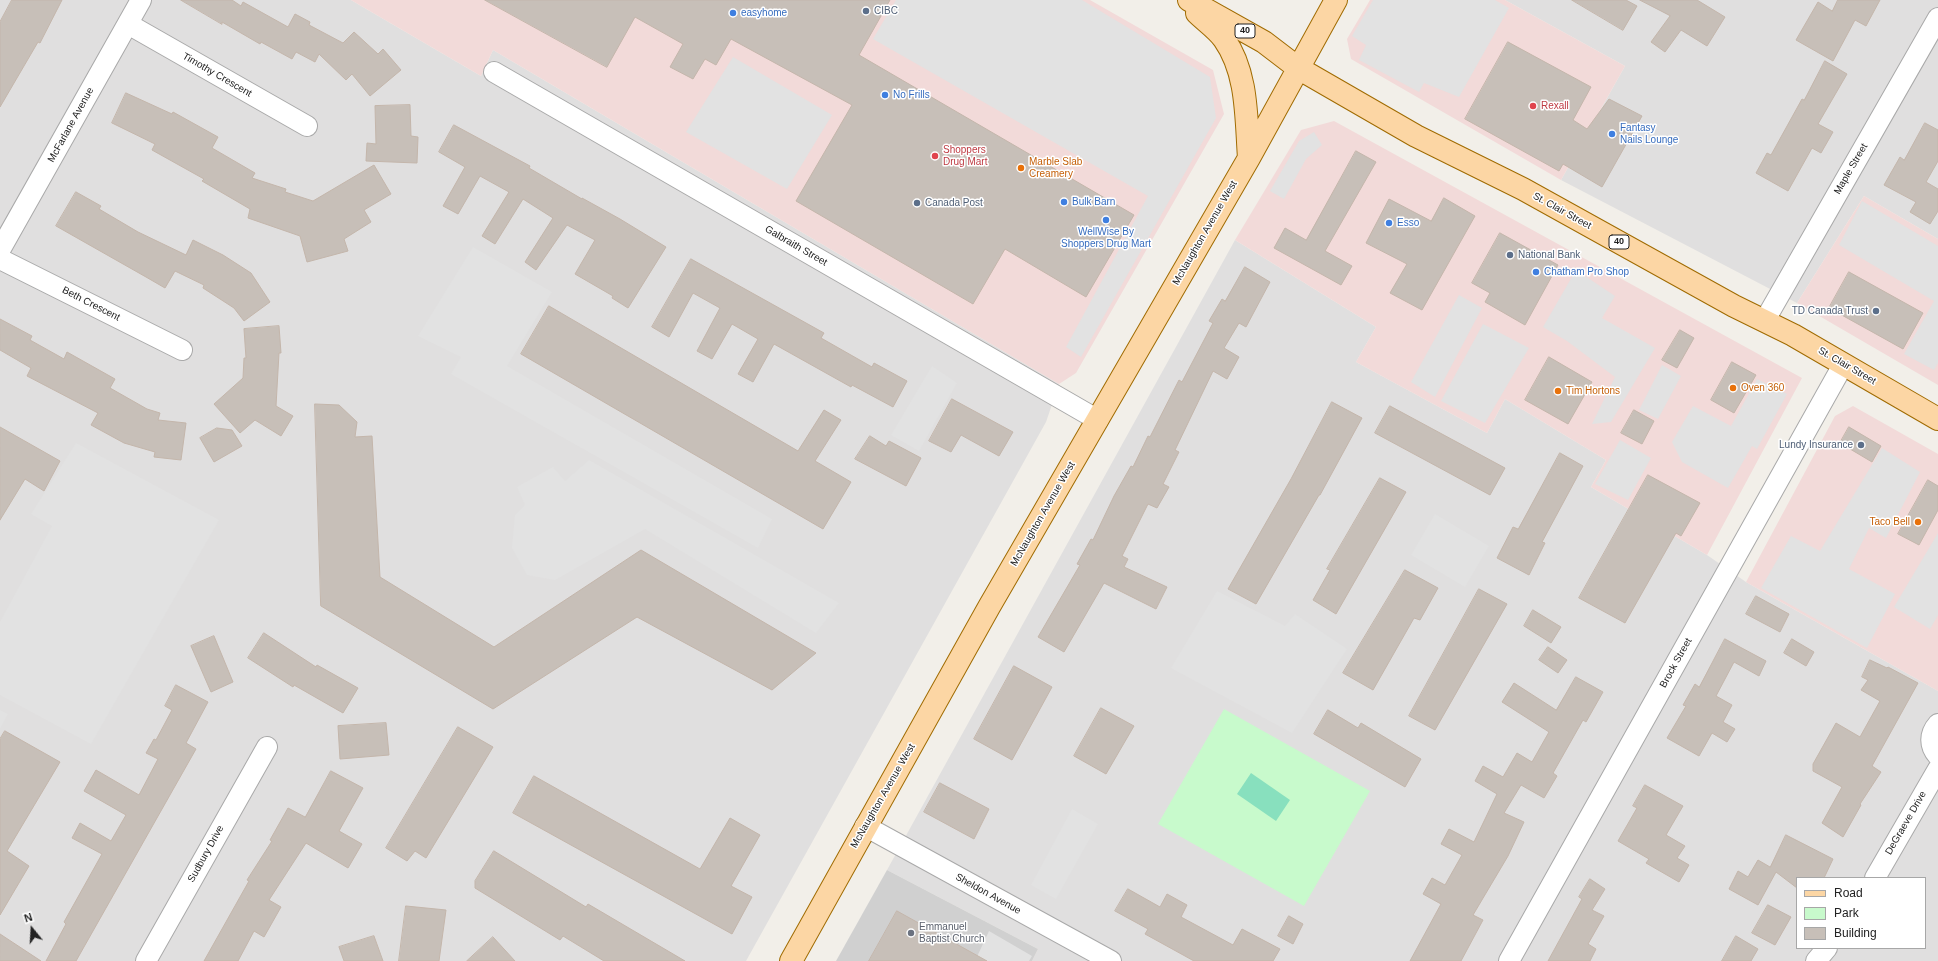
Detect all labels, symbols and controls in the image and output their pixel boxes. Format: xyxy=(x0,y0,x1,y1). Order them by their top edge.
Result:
place label: CIBC xyxy=(874,5,898,17)
marker: CIBC xyxy=(861,6,871,16)
place label: easyhome xyxy=(741,7,787,19)
marker: easyhome xyxy=(728,8,738,18)
road number: 40 xyxy=(1235,24,1255,38)
street label: Timothy Crescent xyxy=(180,50,254,100)
street label: McFarlane Avenue xyxy=(45,85,97,165)
place label: No Frills xyxy=(893,89,930,101)
marker: No Frills xyxy=(880,90,890,100)
place label: Rexall xyxy=(1541,100,1569,112)
marker: Rexall xyxy=(1528,101,1538,111)
place label: Fantasy Nails Lounge xyxy=(1620,122,1678,146)
marker: Fantasy Nails Lounge xyxy=(1607,129,1617,139)
street label: Maple Street xyxy=(1832,141,1870,197)
place label: Shoppers Drug Mart xyxy=(943,144,987,168)
marker: Shoppers Drug Mart xyxy=(930,151,940,161)
place label: Marble Slab Creamery xyxy=(1029,156,1082,180)
marker: Marble Slab Creamery xyxy=(1016,163,1026,173)
street label: McNaughton Avenue West xyxy=(1170,179,1240,287)
street label: St. Clair Street xyxy=(1531,190,1593,232)
place label: Bulk Barn xyxy=(1072,196,1115,208)
place label: Canada Post xyxy=(925,197,983,209)
marker: Bulk Barn xyxy=(1059,197,1069,207)
marker: Canada Post xyxy=(912,198,922,208)
marker: WellWise By Shoppers Drug Mart xyxy=(1101,215,1111,225)
place label: Esso xyxy=(1397,217,1419,229)
marker: Esso xyxy=(1384,218,1394,228)
street label: Galbraith Street xyxy=(763,223,829,269)
place label: WellWise By Shoppers Drug Mart xyxy=(1061,226,1151,250)
road number: 40 xyxy=(1609,235,1629,249)
place label: National Bank xyxy=(1518,249,1580,261)
marker: National Bank xyxy=(1505,250,1515,260)
place label: Chatham Pro Shop xyxy=(1544,266,1629,278)
marker: Chatham Pro Shop xyxy=(1531,267,1541,277)
street label: Beth Crescent xyxy=(60,284,122,324)
place label: TD Canada Trust xyxy=(1792,305,1868,317)
marker: TD Canada Trust xyxy=(1871,306,1881,316)
street label: St. Clair Street xyxy=(1816,345,1878,387)
place label: Oven 360 xyxy=(1741,382,1784,394)
marker: Oven 360 xyxy=(1728,383,1738,393)
place label: Tim Hortons xyxy=(1566,385,1620,397)
marker: Tim Hortons xyxy=(1553,386,1563,396)
place label: Lundy Insurance xyxy=(1779,439,1853,451)
marker: Lundy Insurance xyxy=(1856,440,1866,450)
street label: McNaughton Avenue West xyxy=(1008,460,1078,568)
place label: Taco Bell xyxy=(1869,516,1910,528)
marker: Taco Bell xyxy=(1913,517,1923,527)
street label: Brock Street xyxy=(1657,636,1695,690)
street label: McNaughton Avenue West xyxy=(848,742,918,850)
street label: DeGraeve Drive xyxy=(1883,789,1929,857)
street label: Sudbury Drive xyxy=(185,823,227,885)
street label: Sheldon Avenue xyxy=(953,871,1023,917)
legend xyxy=(1796,877,1926,949)
text: Road xyxy=(1834,886,1863,900)
text: Park xyxy=(1834,906,1859,920)
north arrow xyxy=(12,909,52,949)
text: N xyxy=(23,911,34,925)
place label: Emmanuel Baptist Church xyxy=(919,921,985,944)
text: Building xyxy=(1834,926,1877,940)
marker: Emmanuel Baptist Church xyxy=(906,928,916,938)

